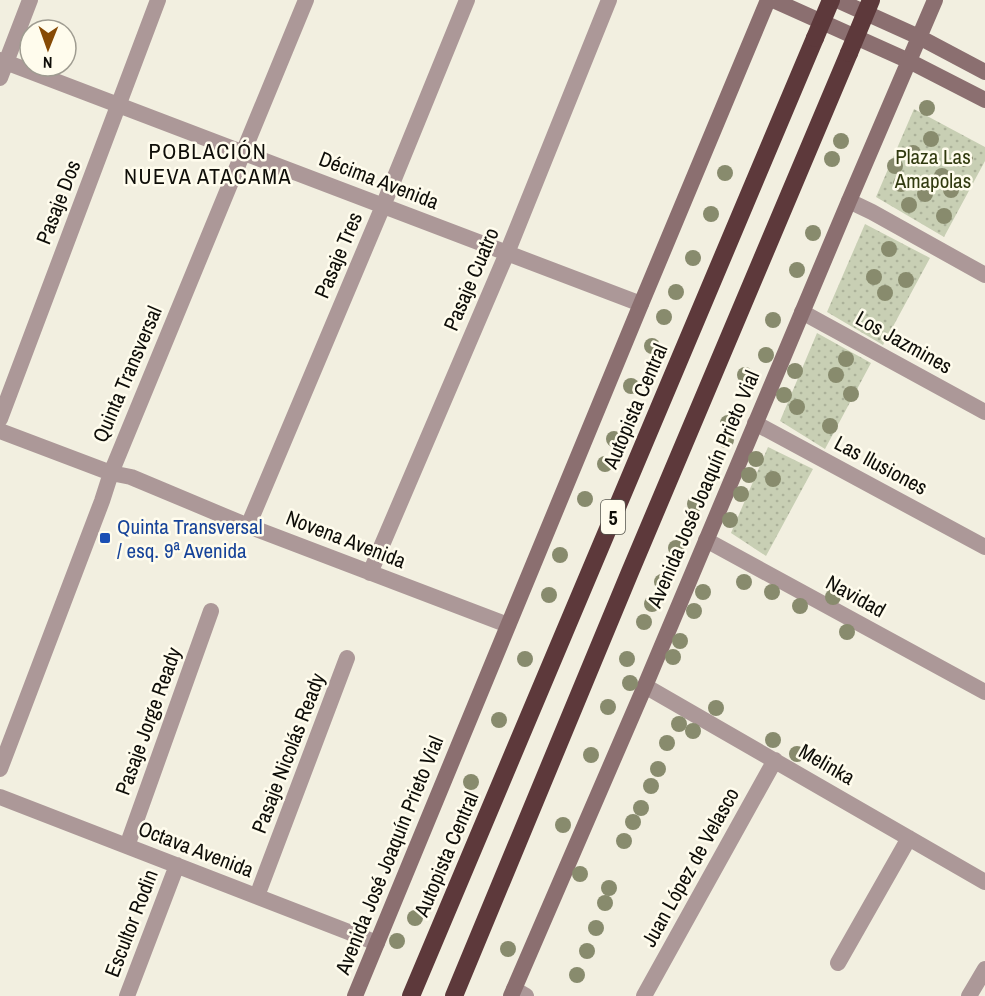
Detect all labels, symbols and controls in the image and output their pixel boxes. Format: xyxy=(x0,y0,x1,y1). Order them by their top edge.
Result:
north arrow xyxy=(18,18,78,78)
text: N xyxy=(43,52,53,74)
district label: POBLACIÓN NUEVA ATACAMA xyxy=(124,136,292,191)
park label: Plaza Las Amapolas xyxy=(894,142,971,195)
street label: Décima Avenida xyxy=(315,144,443,216)
street label: Pasaje Dos xyxy=(29,156,87,248)
street label: Pasaje Tres xyxy=(307,207,369,303)
street label: Pasaje Cuatro xyxy=(436,223,506,335)
street label: Quinta Transversal xyxy=(85,301,169,447)
street label: Los Jazmines xyxy=(851,304,957,380)
street label: Autopista Central xyxy=(595,339,674,474)
street label: Avenida José Joaquín Prieto Vial xyxy=(639,366,766,613)
street label: Las Ilusiones xyxy=(829,428,933,502)
road number: 5 xyxy=(601,500,625,534)
street label: Novena Avenida xyxy=(282,503,410,575)
place label: Quinta Transversal / esq. 9ª Avenida xyxy=(117,512,263,565)
marker: Quinta Transversal / esq. 9ª Avenida xyxy=(98,531,112,545)
street label: Navidad xyxy=(821,568,891,624)
street label: Pasaje Jorge Ready xyxy=(108,643,188,799)
street label: Pasaje Nicolás Ready xyxy=(244,668,332,837)
street label: Avenida José Joaquín Prieto Vial xyxy=(327,731,450,980)
street label: Melinka xyxy=(794,736,861,792)
street label: Juan López de Velasco xyxy=(634,782,746,952)
street label: Autopista Central xyxy=(406,787,485,922)
street label: Octava Avenida xyxy=(134,814,258,884)
street label: Escultor Rodin xyxy=(97,865,165,981)

